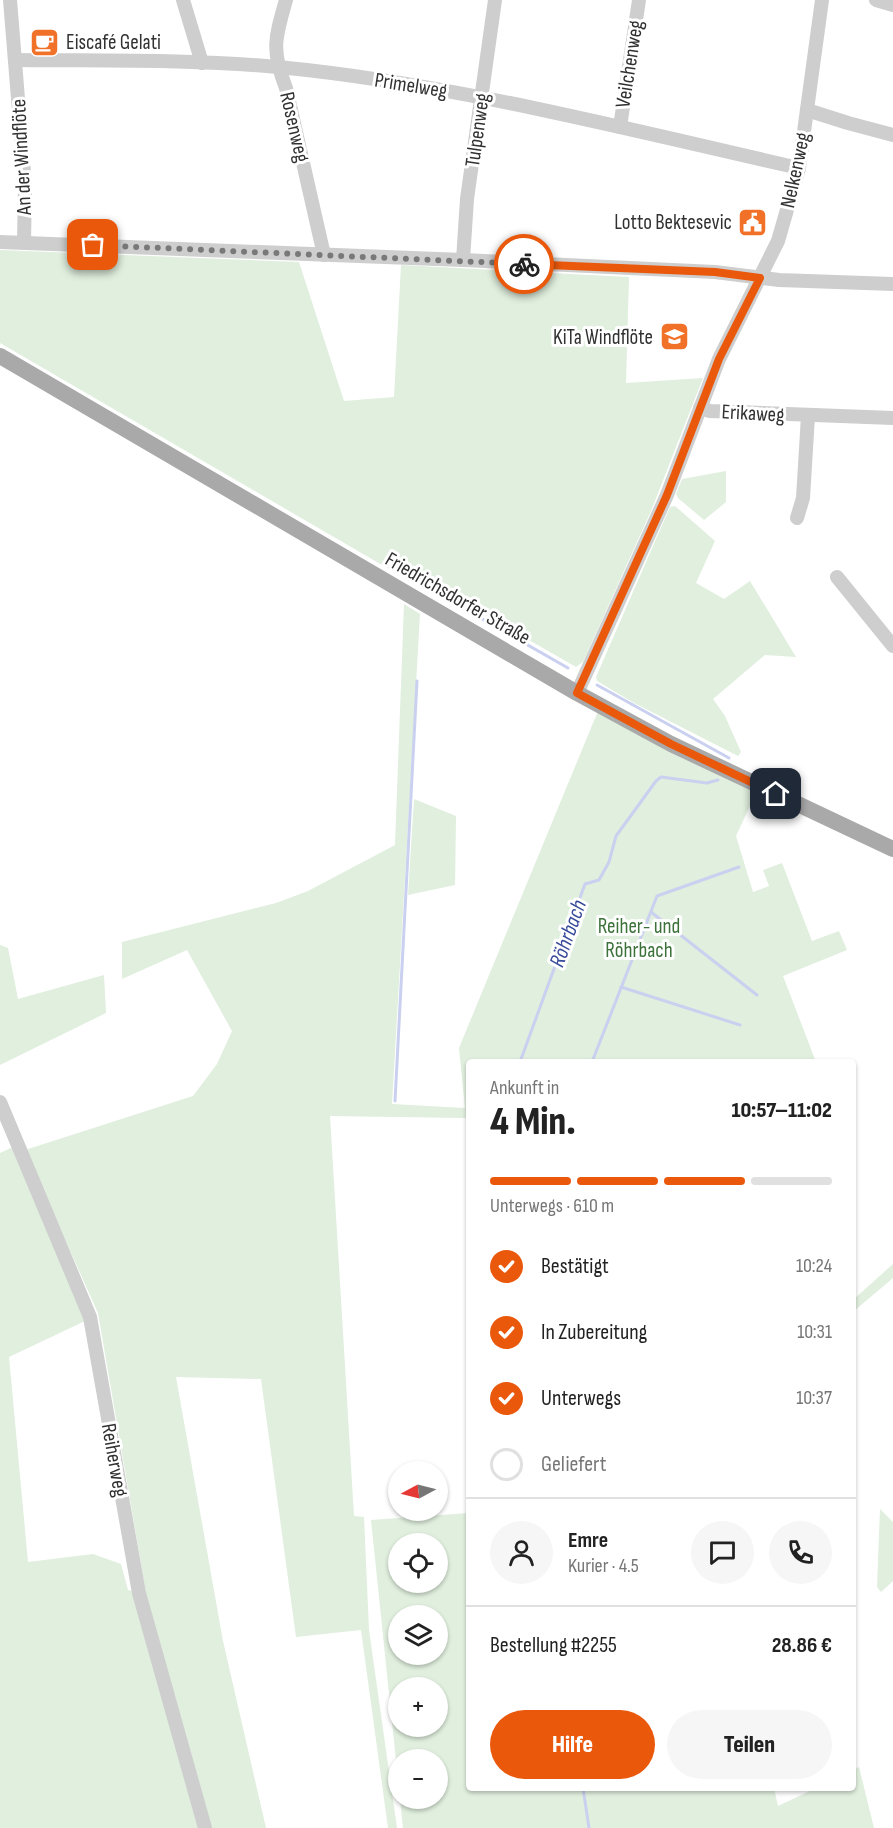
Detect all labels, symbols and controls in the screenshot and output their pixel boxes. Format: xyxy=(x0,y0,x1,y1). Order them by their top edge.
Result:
street label: Veilchenweg xyxy=(610,18,649,110)
cafe icon: Eiscafé Gelati xyxy=(29,26,61,58)
place label: Eiscafé Gelati xyxy=(66,30,161,55)
street label: Primelweg xyxy=(373,67,449,104)
street label: Rosenweg xyxy=(274,89,315,165)
street label: Tulpenweg xyxy=(460,92,495,169)
street label: An der Windflöte xyxy=(6,98,37,217)
street label: Nelkenweg xyxy=(775,130,816,210)
public building icon: Lotto Bektesevic xyxy=(737,206,769,238)
place label: Lotto Bektesevic xyxy=(614,210,732,235)
pin xyxy=(67,219,118,270)
icon: bag xyxy=(76,228,109,261)
courier xyxy=(494,234,554,294)
icon: bike xyxy=(508,248,541,281)
school or university icon: KiTa Windflöte xyxy=(658,321,690,353)
place label: KiTa Windflöte xyxy=(553,325,653,350)
street label: Erikaweg xyxy=(721,399,785,428)
street label: Friedrichsdorfer Straße xyxy=(381,547,535,650)
pin xyxy=(750,768,801,819)
icon: home xyxy=(759,777,792,810)
water label: Röhrbach xyxy=(544,896,593,971)
park label: Reiher- und Röhrbach xyxy=(598,914,680,963)
text: Ankunft in xyxy=(490,1076,559,1100)
text: 10:57–11:02 xyxy=(732,1097,832,1124)
text: 4 Min. xyxy=(490,1099,576,1146)
text: Unterwegs · 610 m xyxy=(490,1194,614,1218)
icon: check xyxy=(490,1250,523,1283)
text: Bestätigt xyxy=(541,1253,609,1280)
text: 10:24 xyxy=(796,1254,832,1278)
icon: check xyxy=(490,1316,523,1349)
text: In Zubereitung xyxy=(541,1319,647,1346)
text: 10:31 xyxy=(797,1320,832,1344)
icon: check xyxy=(490,1382,523,1415)
text: Unterwegs xyxy=(541,1385,621,1412)
text: 10:37 xyxy=(796,1386,832,1410)
street label: Reiherweg xyxy=(96,1421,133,1499)
text: Geliefert xyxy=(541,1451,606,1478)
north arrow xyxy=(388,1461,448,1521)
map controls xyxy=(388,1461,448,1809)
button: person xyxy=(490,1521,553,1584)
button: chat xyxy=(691,1521,754,1584)
button: phone xyxy=(769,1521,832,1584)
text: Emre xyxy=(568,1527,608,1554)
button: locate xyxy=(388,1533,448,1593)
text: Kurier · 4.5 xyxy=(568,1554,639,1578)
button: layers xyxy=(388,1605,448,1665)
text: Bestellung #2255 xyxy=(490,1632,617,1659)
text: 28.86 € xyxy=(772,1632,832,1659)
button: + xyxy=(388,1677,448,1737)
button: Hilfe xyxy=(490,1710,655,1779)
button: Teilen xyxy=(667,1710,832,1779)
button: − xyxy=(388,1749,448,1809)

